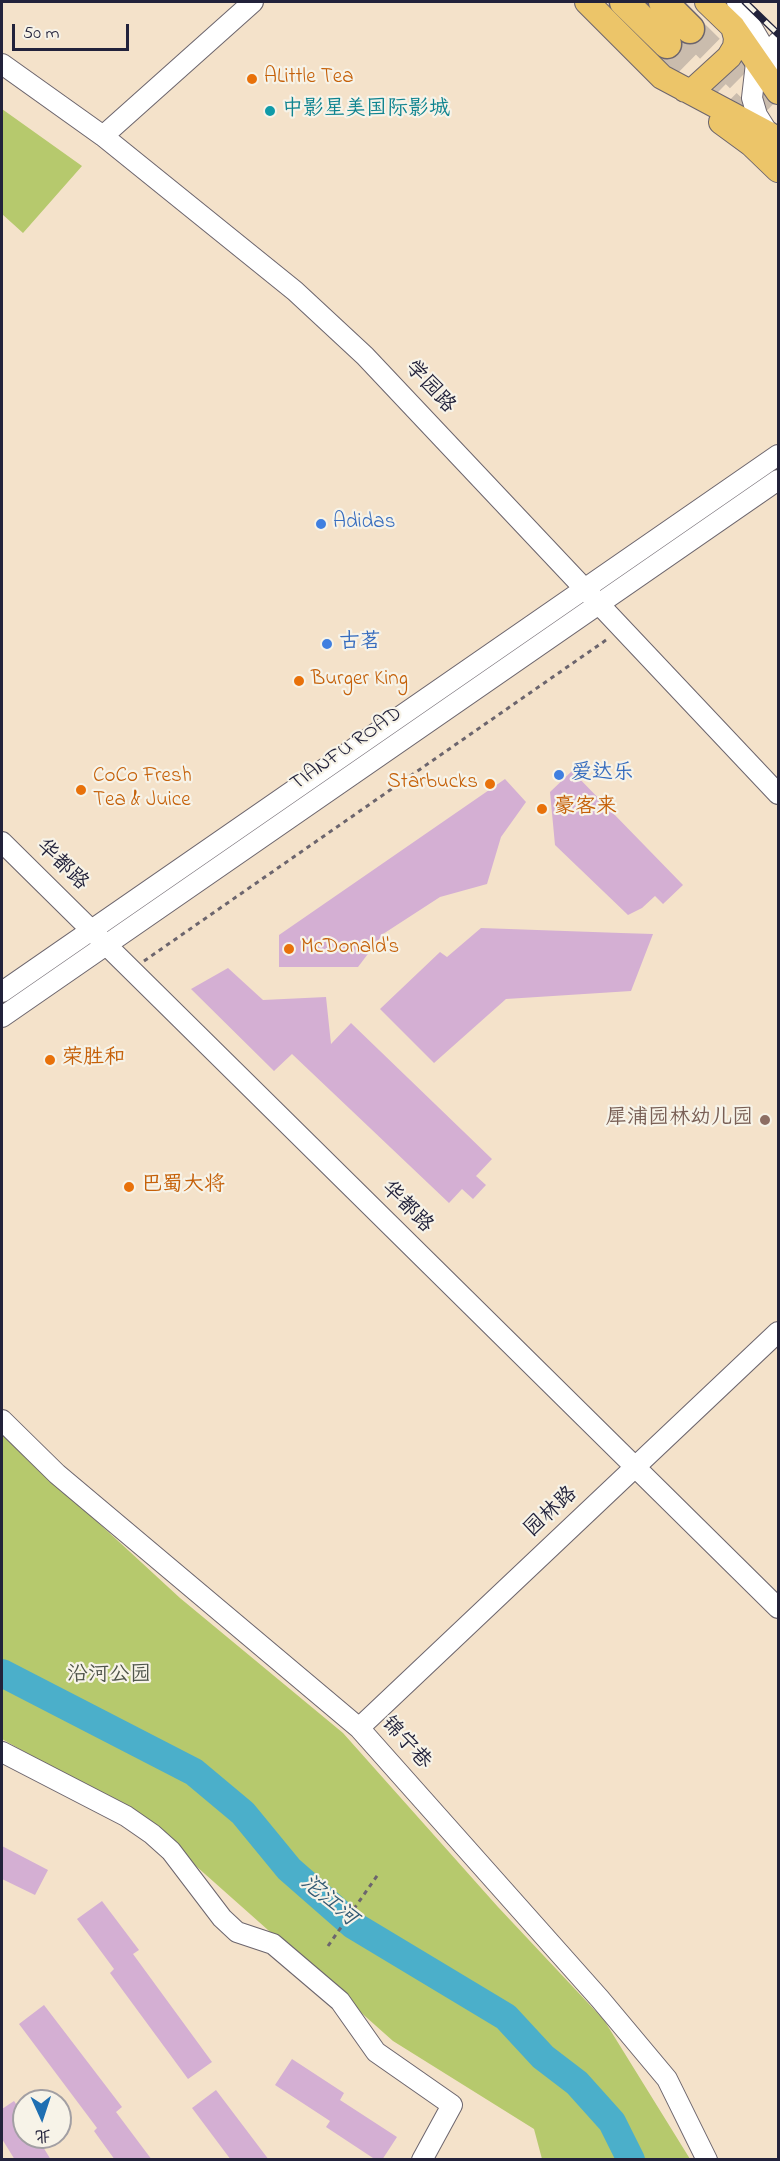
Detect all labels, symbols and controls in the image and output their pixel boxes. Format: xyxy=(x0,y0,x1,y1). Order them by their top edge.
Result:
scale bar xyxy=(15,12,132,50)
text: 50 m xyxy=(23,21,60,47)
place label: ALittle Tea xyxy=(264,66,354,92)
marker: ALittle Tea xyxy=(245,72,259,86)
place label: 中影星美国际影城 xyxy=(282,98,450,124)
marker: 中影星美国际影城 xyxy=(263,104,277,118)
street label: 学园路 xyxy=(398,356,460,420)
place label: Adidas xyxy=(333,511,395,537)
marker: Adidas xyxy=(314,517,328,531)
place label: 古茗 xyxy=(339,631,381,657)
marker: 古茗 xyxy=(320,637,334,651)
place label: Burger King xyxy=(311,668,408,694)
marker: Burger King xyxy=(292,674,306,688)
street label: TIANFU ROAD xyxy=(286,702,408,798)
place label: 爱达乐 xyxy=(571,762,634,788)
place label: CoCo Fresh Tea & Juice xyxy=(93,765,192,815)
marker: 爱达乐 xyxy=(552,768,566,782)
place label: Starbucks xyxy=(387,771,478,797)
marker: Starbucks xyxy=(483,777,497,791)
marker: CoCo Fresh Tea & Juice xyxy=(74,783,88,797)
place label: 豪客来 xyxy=(554,796,617,822)
marker: 豪客来 xyxy=(535,802,549,816)
street label: 华都路 xyxy=(30,835,92,897)
place label: McDonald's xyxy=(301,936,399,962)
marker: McDonald's xyxy=(282,942,296,956)
place label: 荣胜和 xyxy=(62,1047,125,1073)
marker: 荣胜和 xyxy=(43,1053,57,1067)
place label: 犀浦园林幼儿园 xyxy=(606,1107,753,1133)
marker: 犀浦园林幼儿园 xyxy=(758,1113,772,1127)
place label: 巴蜀大将 xyxy=(141,1174,225,1200)
street label: 华都路 xyxy=(375,1177,437,1239)
marker: 巴蜀大将 xyxy=(122,1180,136,1194)
street label: 园林路 xyxy=(520,1482,584,1544)
park label: 沿河公园 xyxy=(67,1664,151,1690)
street label: 锦宁巷 xyxy=(375,1712,435,1776)
water label: 沱江河 xyxy=(294,1871,362,1933)
north arrow xyxy=(12,2089,72,2149)
text: 北 xyxy=(34,2123,51,2147)

